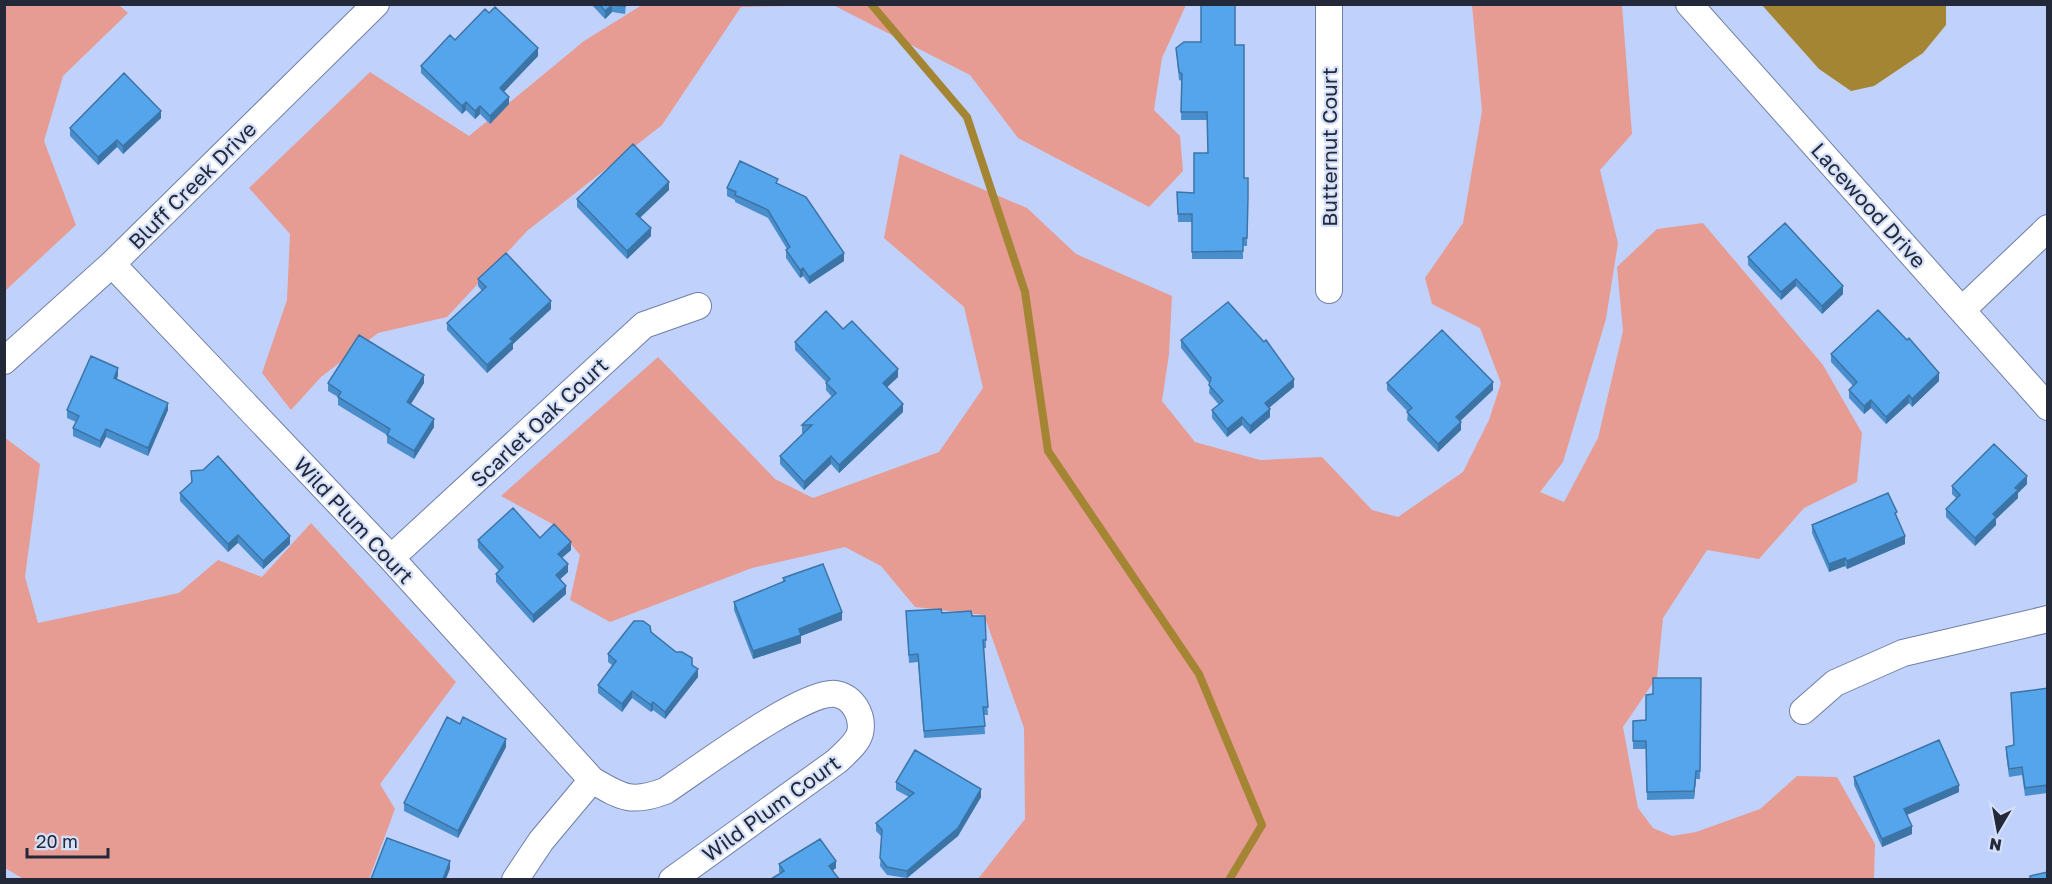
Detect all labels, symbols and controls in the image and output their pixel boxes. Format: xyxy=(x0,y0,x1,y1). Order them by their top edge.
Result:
street label: Butternut Court xyxy=(1316,67,1342,227)
street label: Bluff Creek Drive xyxy=(123,116,261,254)
street label: Lacewood Drive xyxy=(1806,137,1932,273)
street label: Scarlet Oak Court xyxy=(465,352,613,492)
street label: Wild Plum Court xyxy=(289,451,419,589)
street label: Wild Plum Court xyxy=(697,749,845,867)
north arrow xyxy=(1968,800,2028,860)
scale bar xyxy=(27,821,108,859)
text: 20 m xyxy=(36,830,78,852)
text: N xyxy=(1988,834,2003,856)

